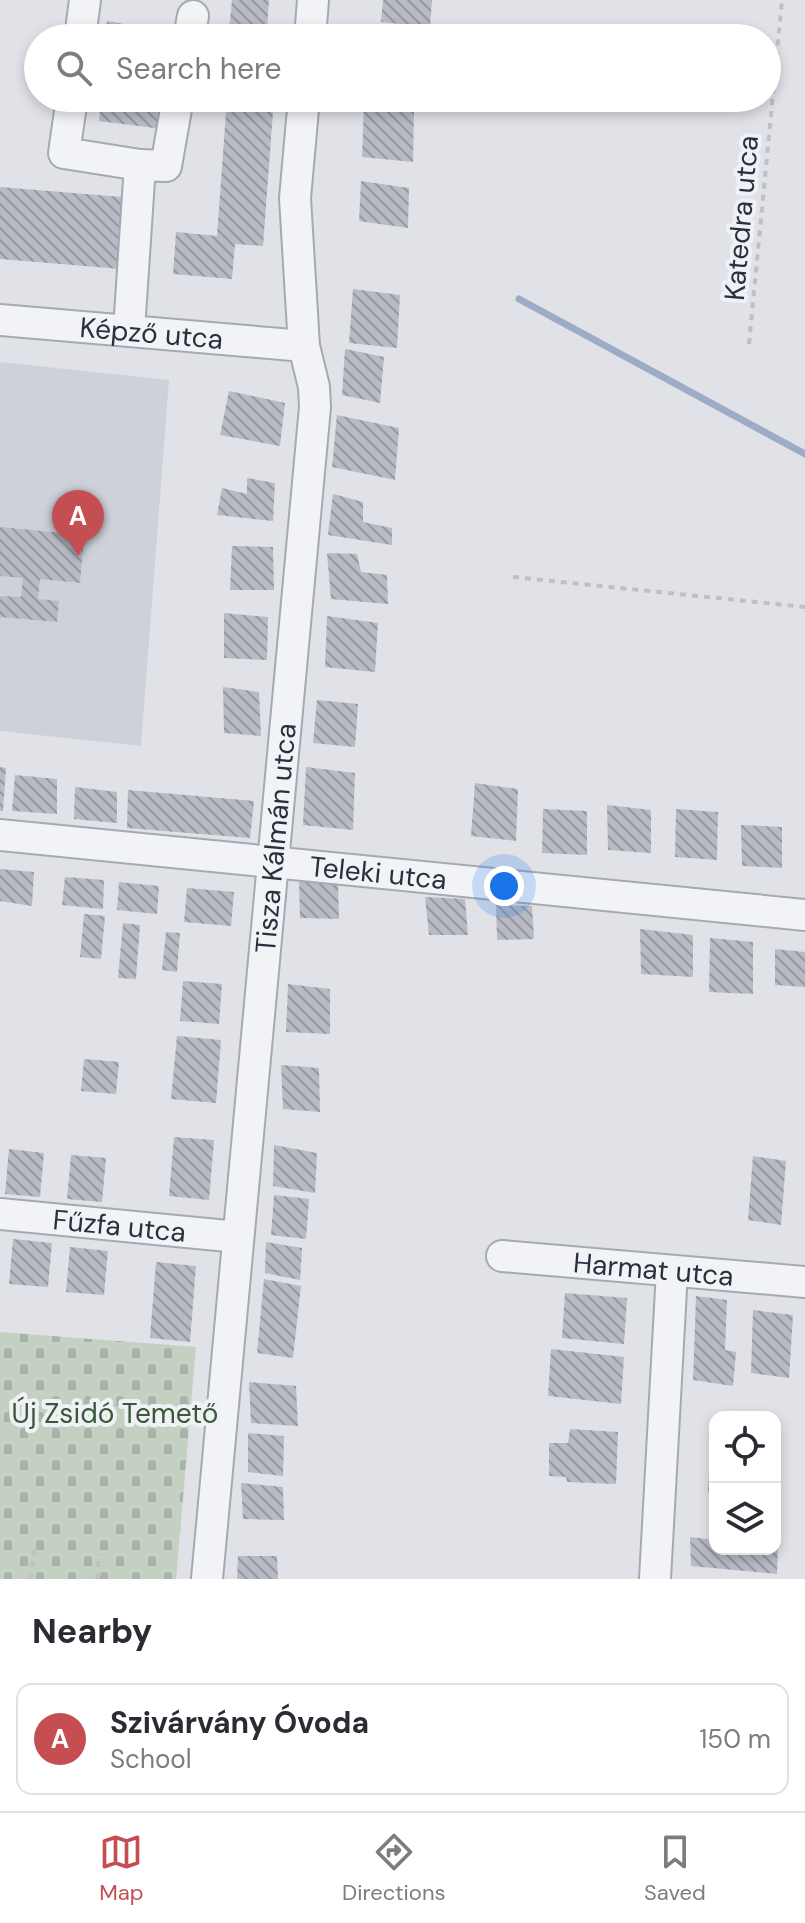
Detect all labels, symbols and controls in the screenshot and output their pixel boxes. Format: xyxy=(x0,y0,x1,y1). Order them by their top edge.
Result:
search box xyxy=(24,24,781,112)
icon: search xyxy=(52,46,96,90)
text: Search here xyxy=(116,49,282,88)
street label: Katedra utca xyxy=(716,134,767,302)
street label: Képző utca xyxy=(78,309,225,358)
pin: A xyxy=(52,490,104,556)
street label: Tisza Kálmán utca xyxy=(247,722,305,955)
street label: Teleki utca xyxy=(308,848,448,898)
your location xyxy=(484,866,524,906)
street label: Fűzfa utca xyxy=(51,1201,188,1251)
street label: Harmat utca xyxy=(572,1244,735,1295)
park label: Új Zsidó Temető xyxy=(12,1395,218,1432)
map controls xyxy=(709,1411,781,1555)
button: locate xyxy=(709,1411,781,1483)
button: layers xyxy=(709,1483,781,1555)
text: Nearby xyxy=(32,1609,152,1654)
text: Szivárvány Óvoda xyxy=(110,1703,369,1742)
text: A xyxy=(51,1722,69,1756)
text: 150 m xyxy=(699,1722,771,1756)
text: School xyxy=(110,1742,192,1776)
tab: Map xyxy=(99,1830,144,1907)
tab: Directions xyxy=(342,1830,446,1907)
tab: Saved xyxy=(644,1830,706,1907)

